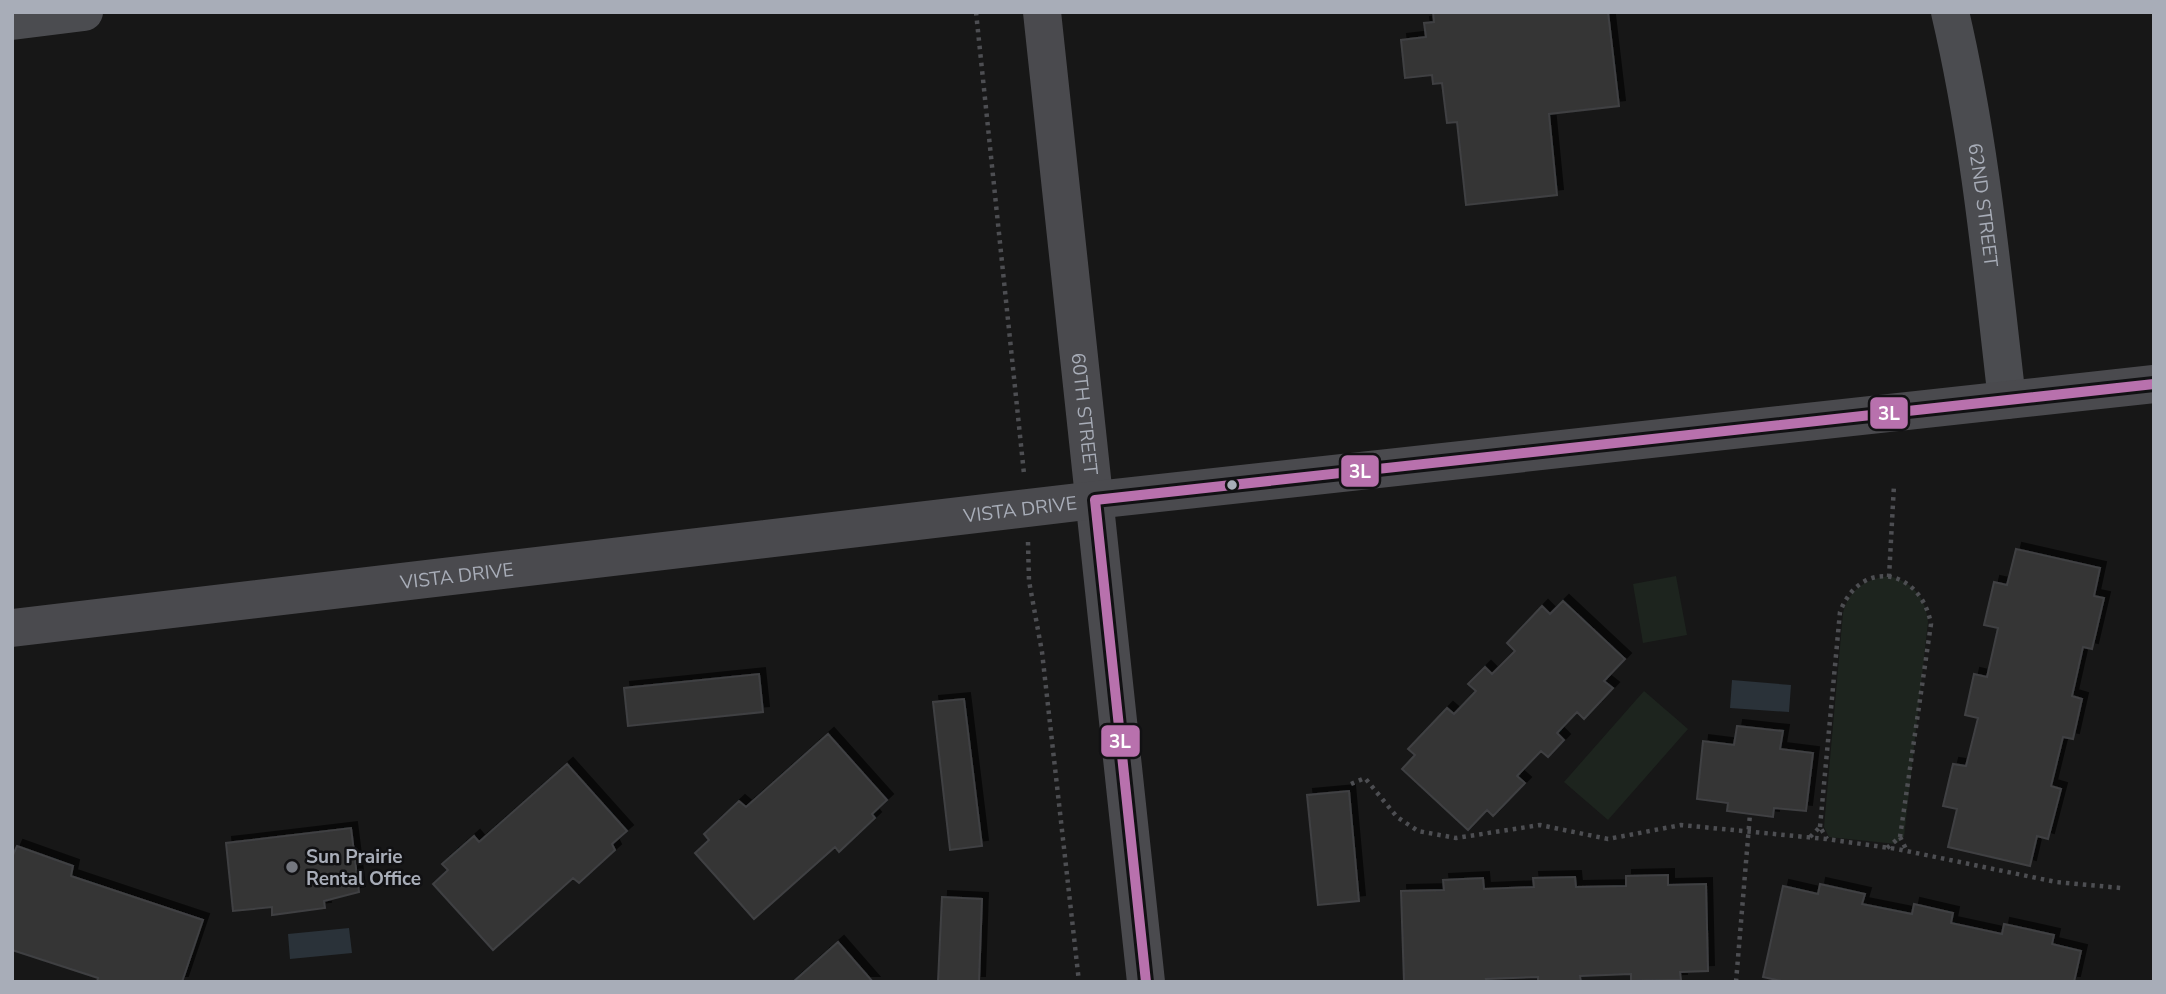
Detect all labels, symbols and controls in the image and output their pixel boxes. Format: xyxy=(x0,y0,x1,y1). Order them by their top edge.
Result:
street label: 62ND STREET xyxy=(1961,141,2004,269)
street label: 60TH STREET xyxy=(1065,351,1104,477)
line badge: 3L xyxy=(1869,396,1909,430)
text: 3L xyxy=(1878,401,1900,427)
line badge: 3L xyxy=(1340,454,1380,488)
text: 3L xyxy=(1349,459,1371,485)
unlabelled marker xyxy=(1225,478,1239,492)
street label: VISTA DRIVE xyxy=(961,490,1078,530)
street label: VISTA DRIVE xyxy=(398,557,515,596)
line badge: 3L xyxy=(1100,724,1141,758)
text: 3L xyxy=(1109,729,1131,755)
place label: Sun Prairie Rental Office xyxy=(306,844,421,892)
marker: Sun Prairie Rental Office xyxy=(284,859,300,875)

